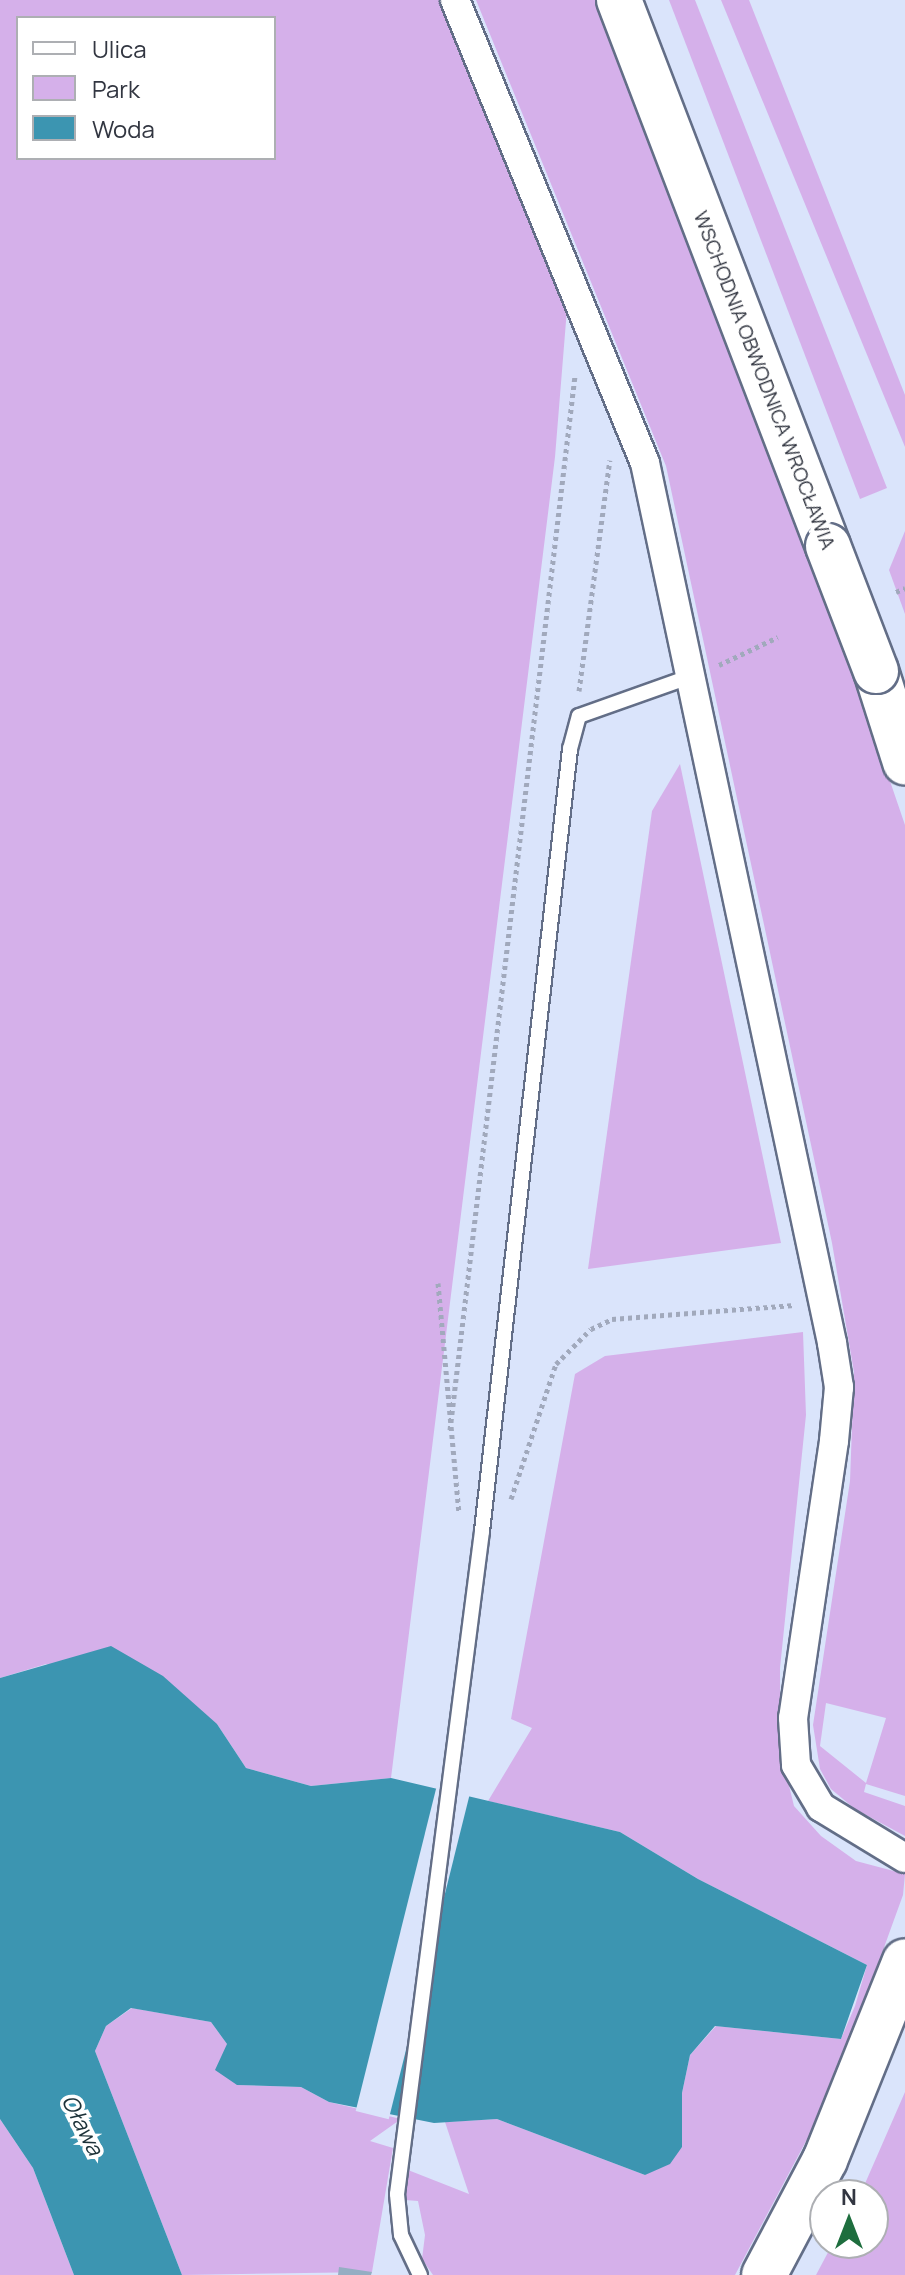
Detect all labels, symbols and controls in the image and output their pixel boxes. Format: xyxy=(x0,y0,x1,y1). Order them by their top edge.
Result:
legend xyxy=(16,16,276,160)
text: Ulica xyxy=(92,32,147,65)
text: Park xyxy=(92,72,140,105)
text: Woda xyxy=(92,112,155,145)
street label: WSCHODNIA OBWODNICA WROCŁAWIA xyxy=(689,207,841,553)
water label: Oława xyxy=(56,2091,108,2159)
north arrow xyxy=(809,2179,889,2259)
text: N xyxy=(841,2182,857,2212)

